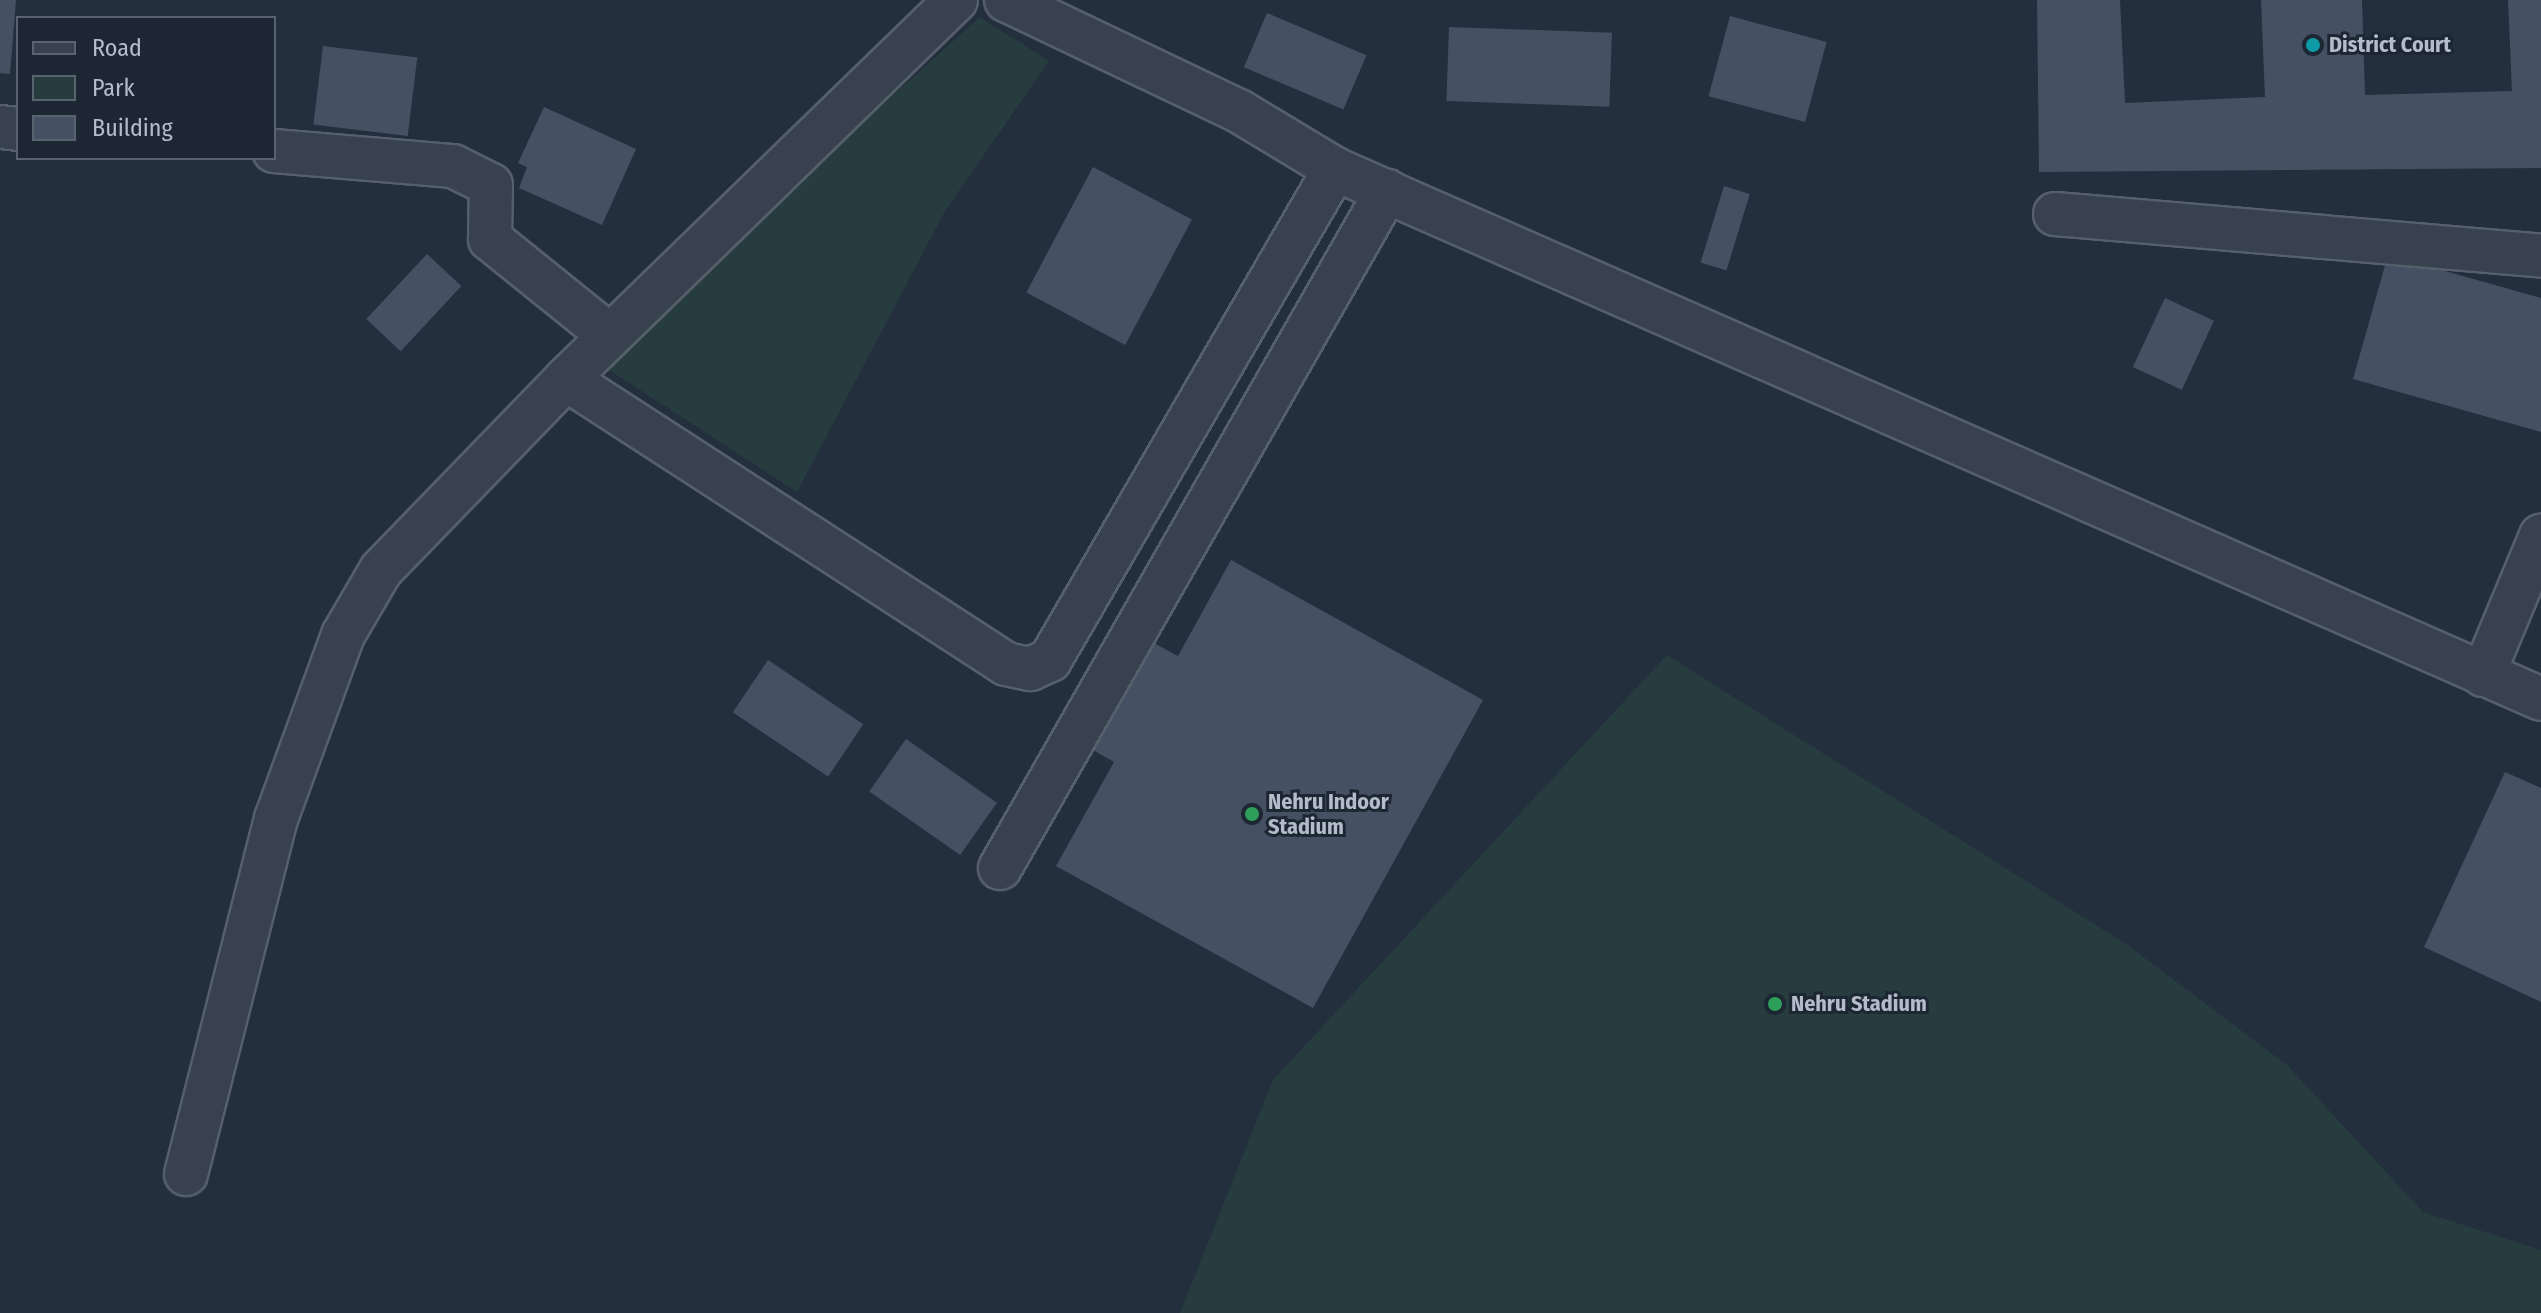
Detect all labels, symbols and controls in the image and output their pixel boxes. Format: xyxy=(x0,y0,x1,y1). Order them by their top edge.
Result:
legend xyxy=(16,16,276,160)
place label: District Court xyxy=(2329,32,2451,58)
text: Road xyxy=(92,34,142,62)
marker: District Court xyxy=(2304,36,2322,54)
text: Park xyxy=(92,74,135,102)
text: Building xyxy=(92,114,173,142)
place label: Nehru Indoor Stadium xyxy=(1268,788,1389,840)
marker: Nehru Indoor Stadium xyxy=(1243,805,1261,823)
place label: Nehru Stadium xyxy=(1791,991,1927,1017)
marker: Nehru Stadium xyxy=(1766,995,1784,1013)

